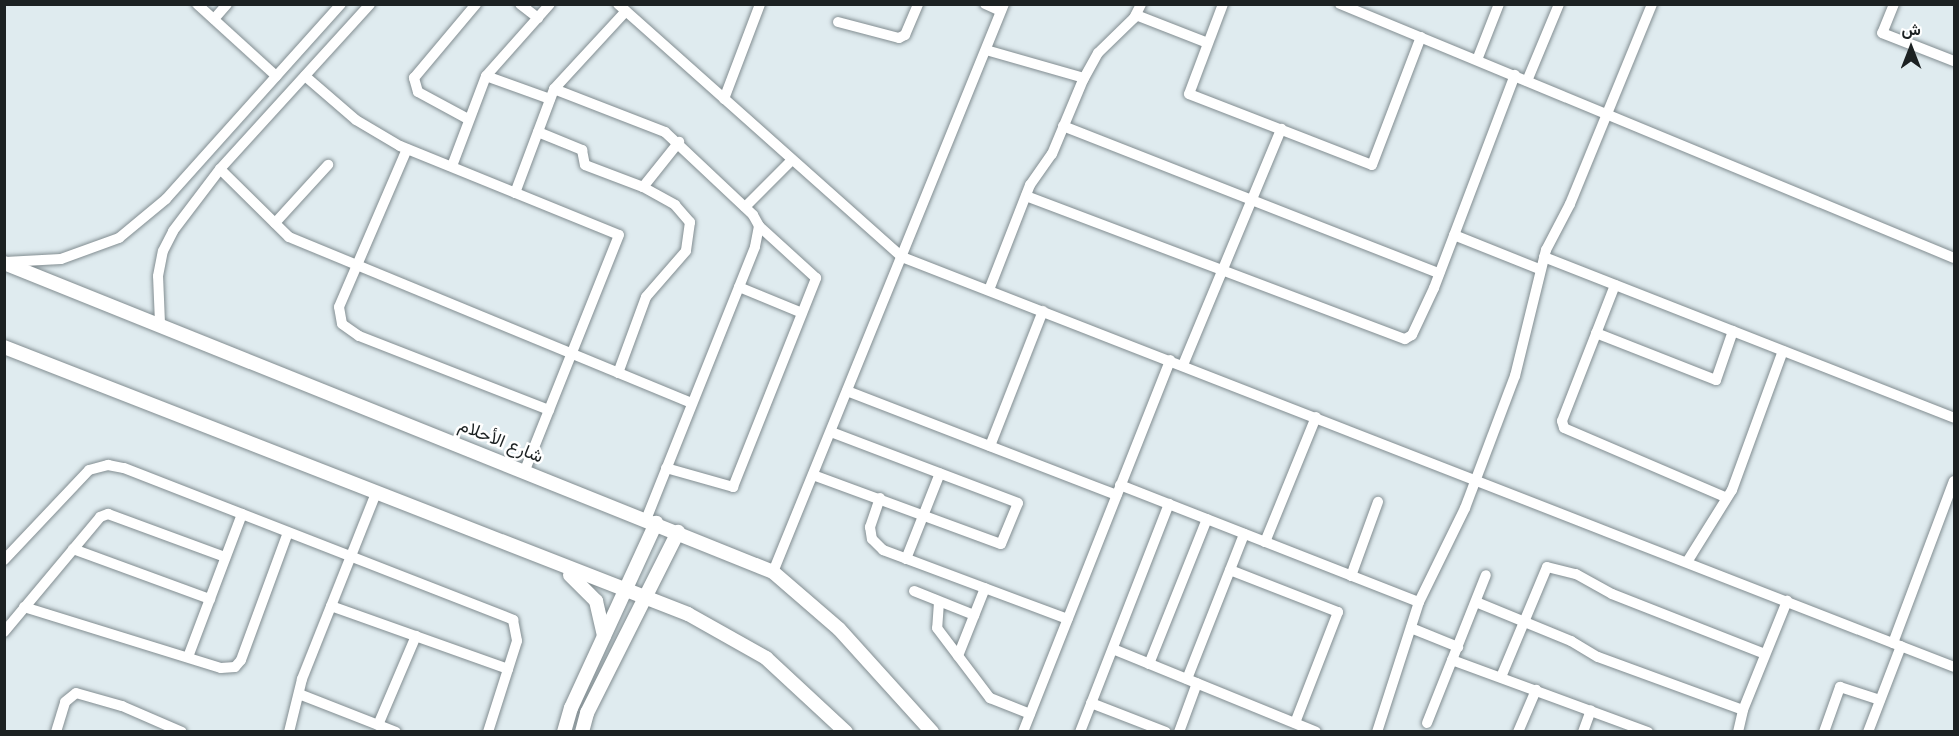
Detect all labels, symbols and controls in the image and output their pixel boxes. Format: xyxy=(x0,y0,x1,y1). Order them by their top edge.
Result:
north arrow xyxy=(1881,18,1941,78)
text: ش xyxy=(1901,19,1921,40)
street label: شارع الأحلام xyxy=(456,414,546,468)

